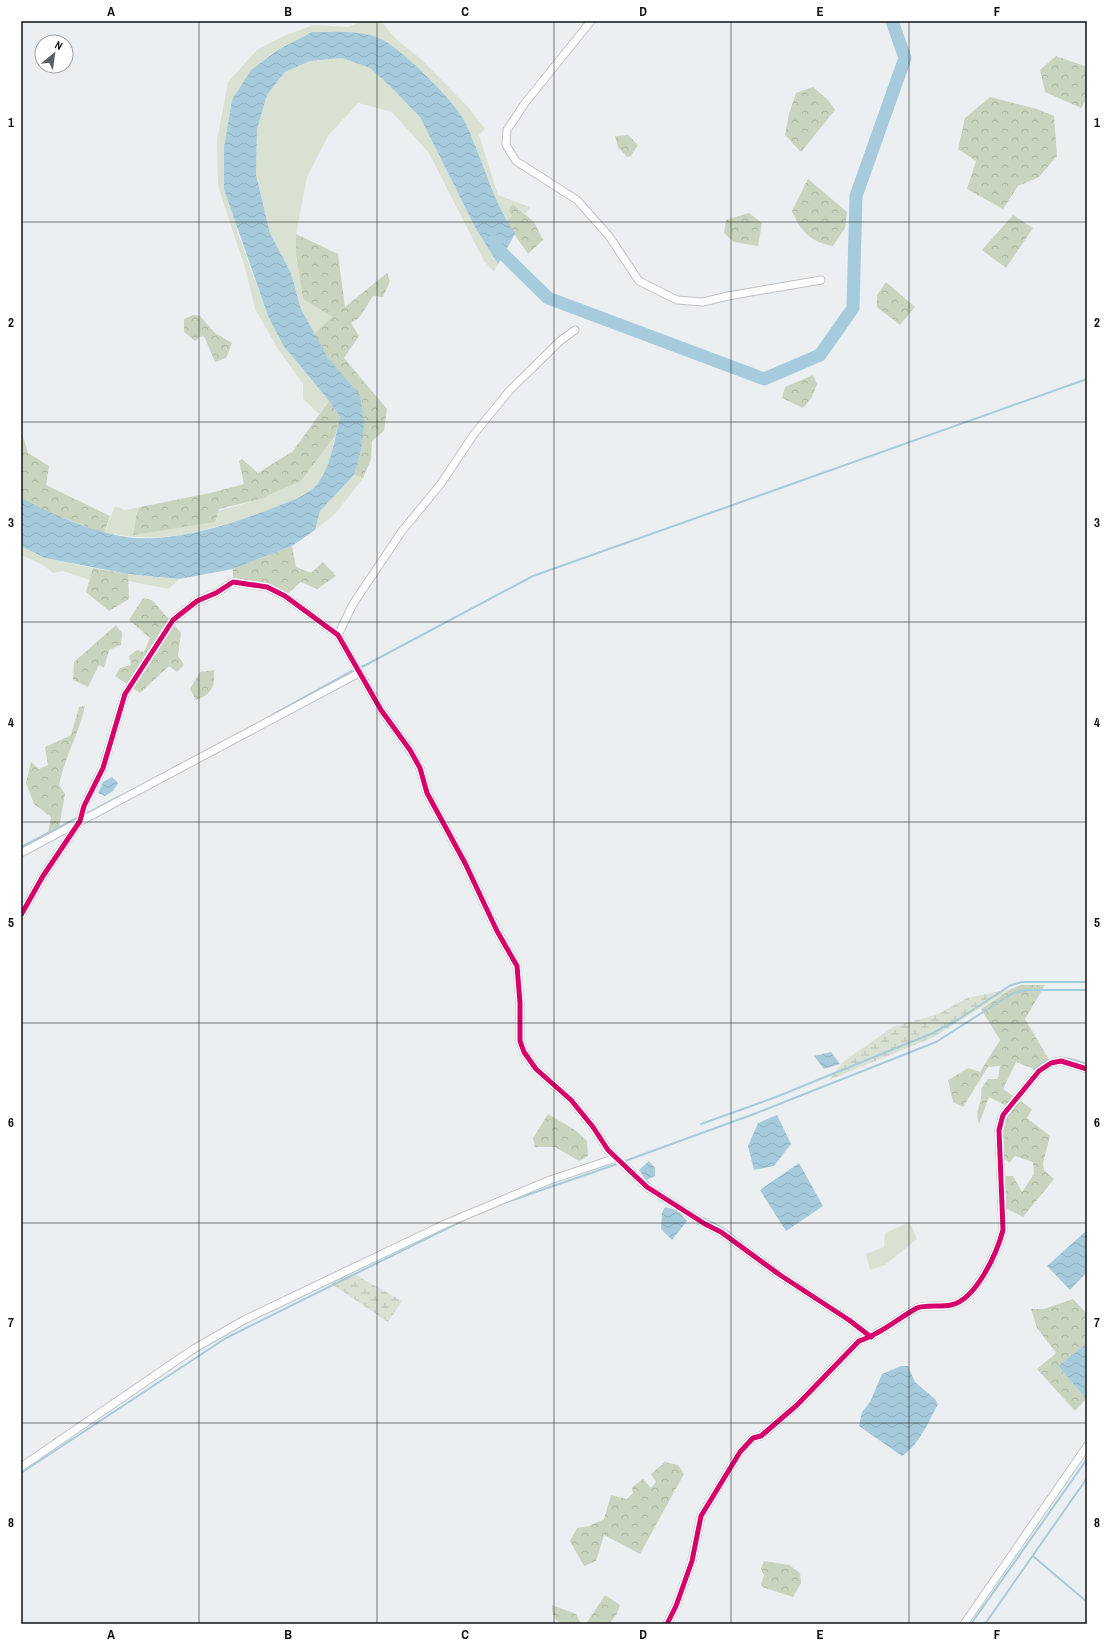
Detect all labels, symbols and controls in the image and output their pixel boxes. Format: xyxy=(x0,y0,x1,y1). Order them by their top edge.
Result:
text: A xyxy=(107,3,115,20)
text: B xyxy=(284,3,292,20)
text: C xyxy=(461,3,469,20)
text: D xyxy=(639,3,647,20)
text: E xyxy=(816,3,824,20)
text: F xyxy=(994,3,1001,20)
north arrow xyxy=(34,34,74,74)
text: N xyxy=(53,38,65,53)
text: 1 xyxy=(8,114,14,131)
text: 1 xyxy=(1094,114,1100,131)
text: 2 xyxy=(8,314,14,331)
text: 2 xyxy=(1094,314,1100,331)
text: 3 xyxy=(8,514,14,531)
text: 3 xyxy=(1094,514,1100,531)
text: 4 xyxy=(8,714,14,731)
text: 4 xyxy=(1094,714,1100,731)
text: 5 xyxy=(8,914,14,931)
text: 5 xyxy=(1094,914,1100,931)
text: 6 xyxy=(8,1114,14,1131)
text: 6 xyxy=(1094,1114,1100,1131)
text: 7 xyxy=(8,1314,14,1331)
text: 7 xyxy=(1094,1314,1100,1331)
text: 8 xyxy=(8,1514,14,1531)
text: 8 xyxy=(1094,1514,1100,1531)
text: A xyxy=(107,1626,115,1643)
text: B xyxy=(284,1626,292,1643)
text: C xyxy=(461,1626,469,1643)
text: D xyxy=(639,1626,647,1643)
text: E xyxy=(816,1626,824,1643)
text: F xyxy=(994,1626,1001,1643)

